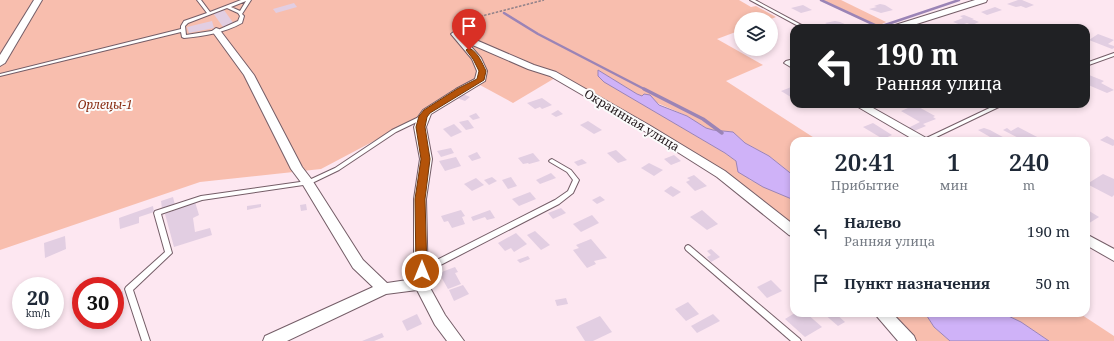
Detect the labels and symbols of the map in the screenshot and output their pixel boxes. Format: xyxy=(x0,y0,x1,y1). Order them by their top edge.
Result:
pin xyxy=(452,9,486,50)
street label: Окраинная улица xyxy=(581,85,683,155)
park label: Орлецы-1 xyxy=(77,96,133,113)
position arrow xyxy=(401,250,443,292)
speed limit sign: 30 xyxy=(72,277,124,329)

